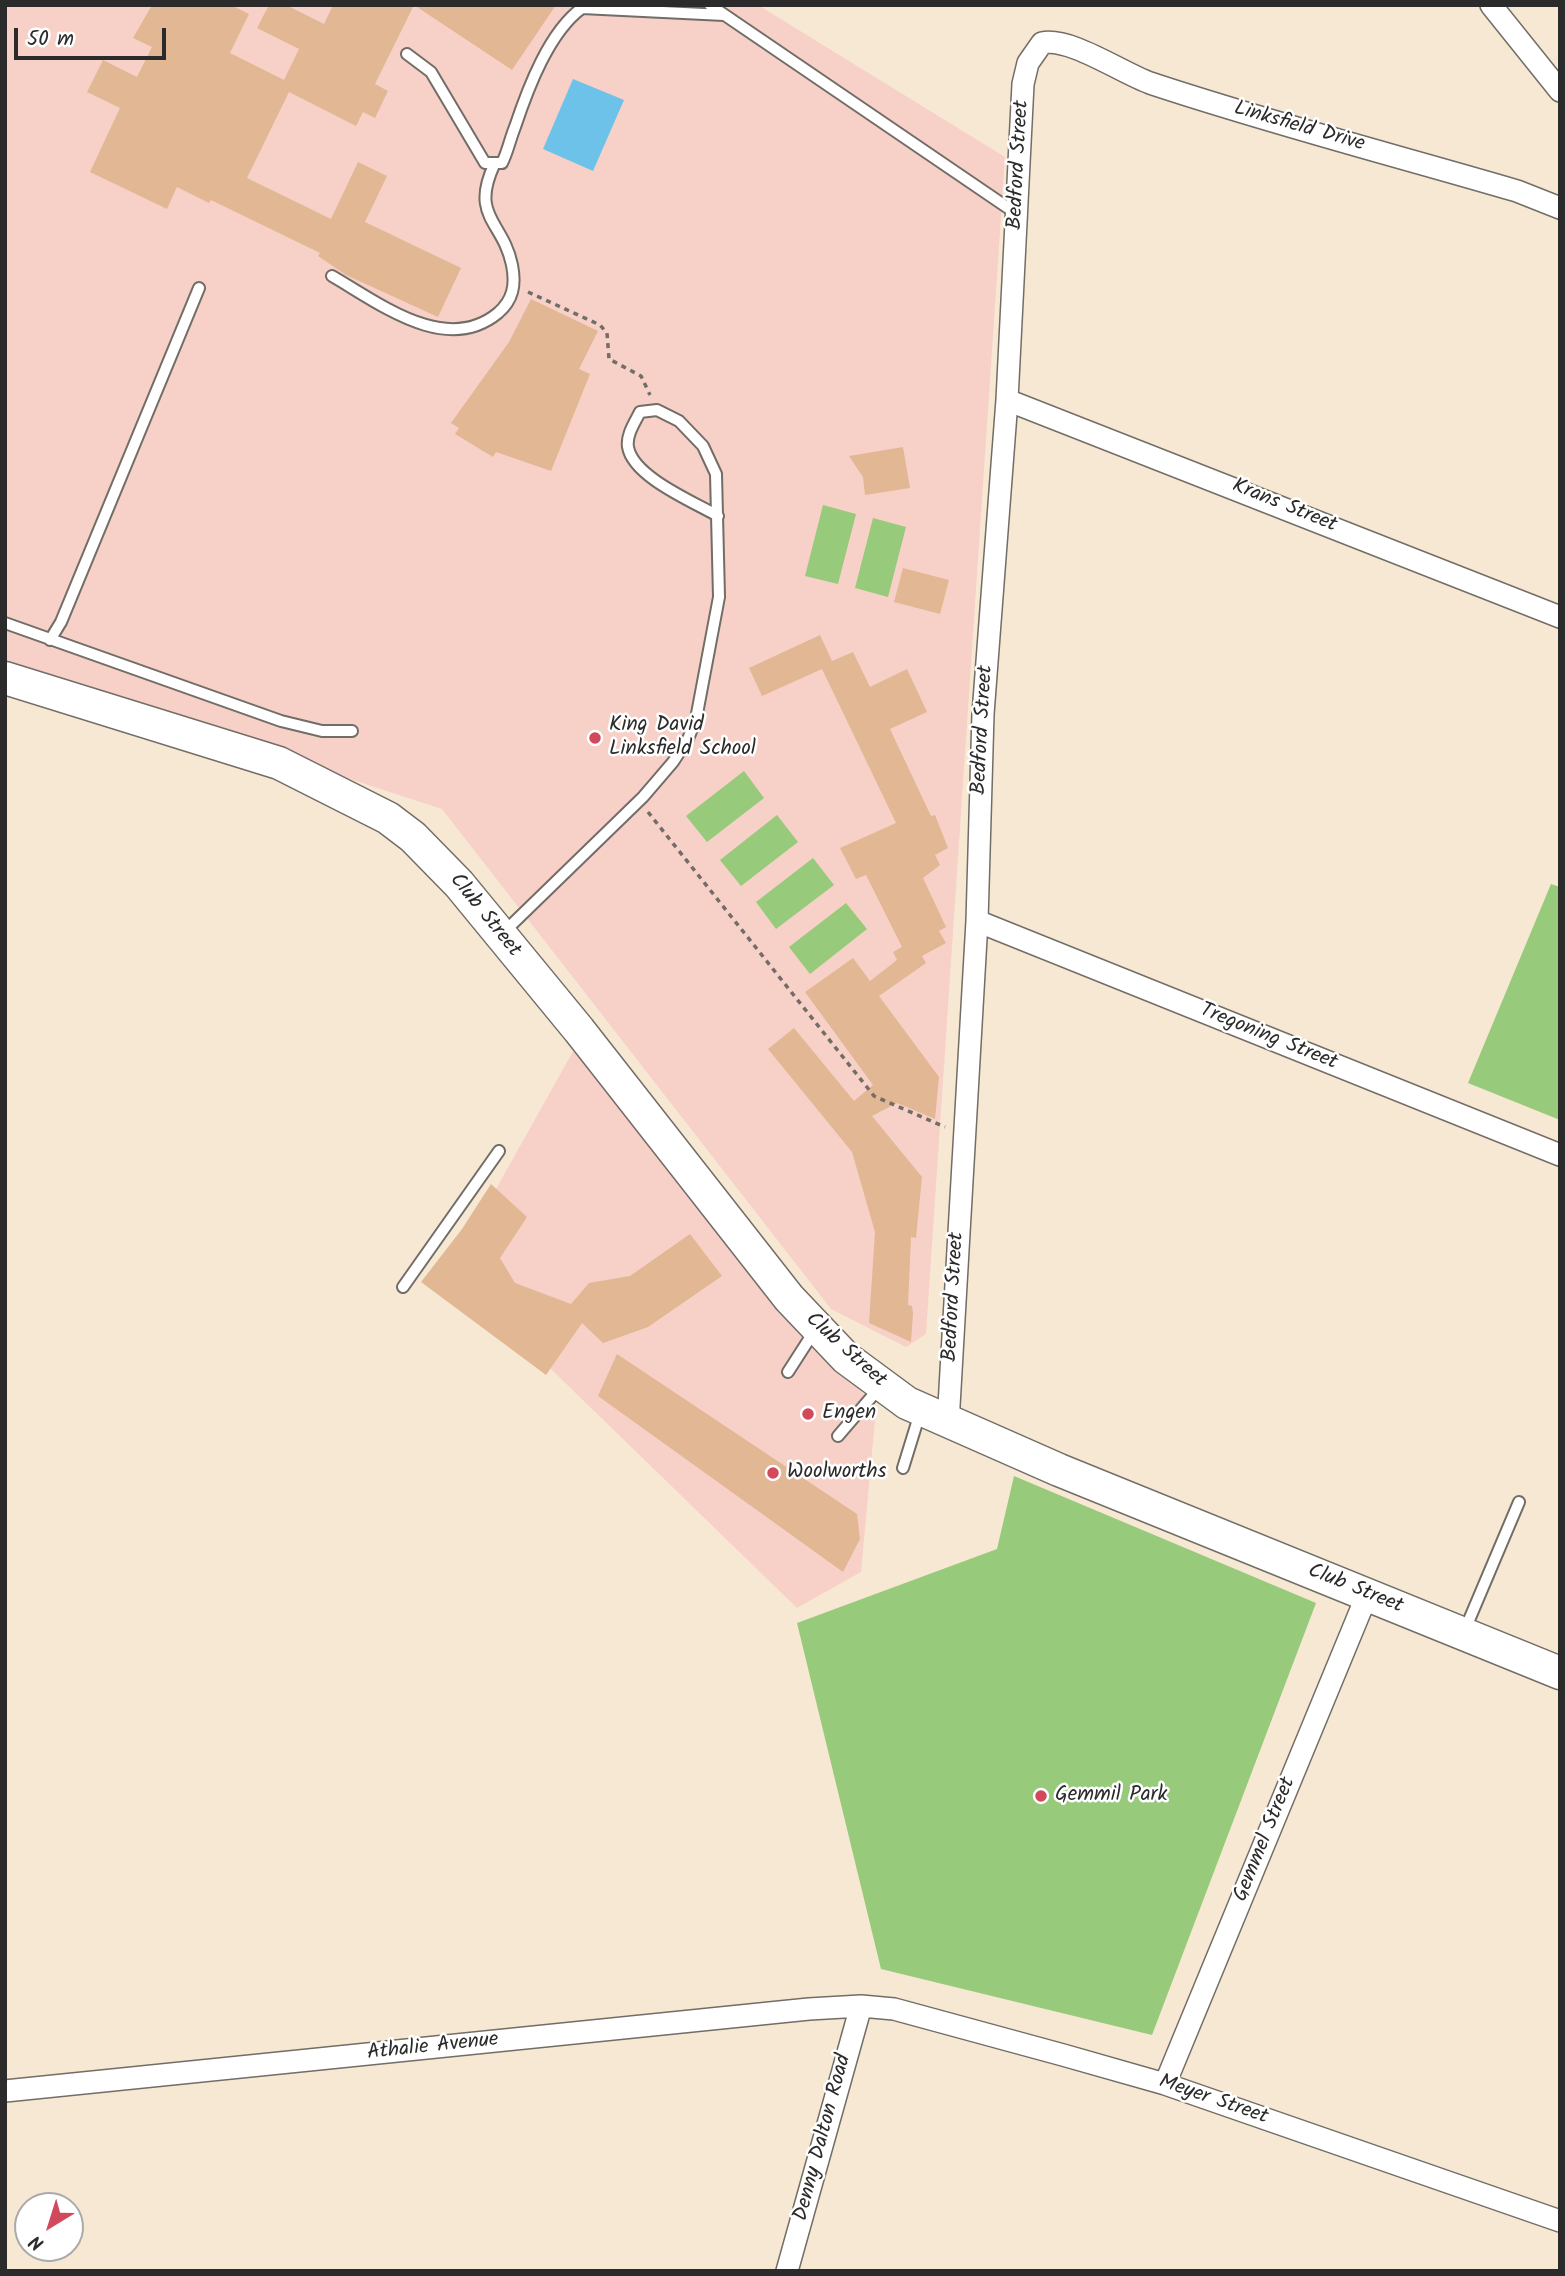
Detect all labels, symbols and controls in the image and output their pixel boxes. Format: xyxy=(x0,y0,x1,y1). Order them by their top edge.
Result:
scale bar xyxy=(18,14,170,58)
text: 50 m xyxy=(27,23,74,56)
street label: Linksfield Drive xyxy=(1231,97,1367,159)
street label: Bedford Street xyxy=(1004,100,1036,230)
street label: Krans Street xyxy=(1228,475,1340,539)
street label: Bedford Street xyxy=(968,665,1000,795)
place label: King David Linksfield School xyxy=(609,713,756,763)
marker: King David Linksfield School xyxy=(587,730,603,746)
street label: Club Street xyxy=(443,869,525,963)
street label: Tregoning Street xyxy=(1196,999,1340,1077)
street label: Bedford Street xyxy=(939,1232,971,1362)
street label: Club Street xyxy=(799,1308,891,1394)
place label: Engen xyxy=(822,1401,876,1427)
marker: Engen xyxy=(800,1406,816,1422)
place label: Woolworths xyxy=(787,1460,887,1486)
marker: Woolworths xyxy=(765,1465,781,1481)
street label: Club Street xyxy=(1304,1559,1406,1621)
street label: Gemmel Street xyxy=(1230,1774,1302,1906)
place label: Gemmil Park xyxy=(1055,1783,1167,1809)
marker: Gemmil Park xyxy=(1033,1788,1049,1804)
street label: Athalie Avenue xyxy=(366,2029,500,2067)
street label: Denny Dalton Road xyxy=(790,2052,858,2224)
street label: Meyer Street xyxy=(1155,2071,1271,2131)
north arrow xyxy=(14,2192,84,2262)
text: N xyxy=(23,2226,51,2257)

